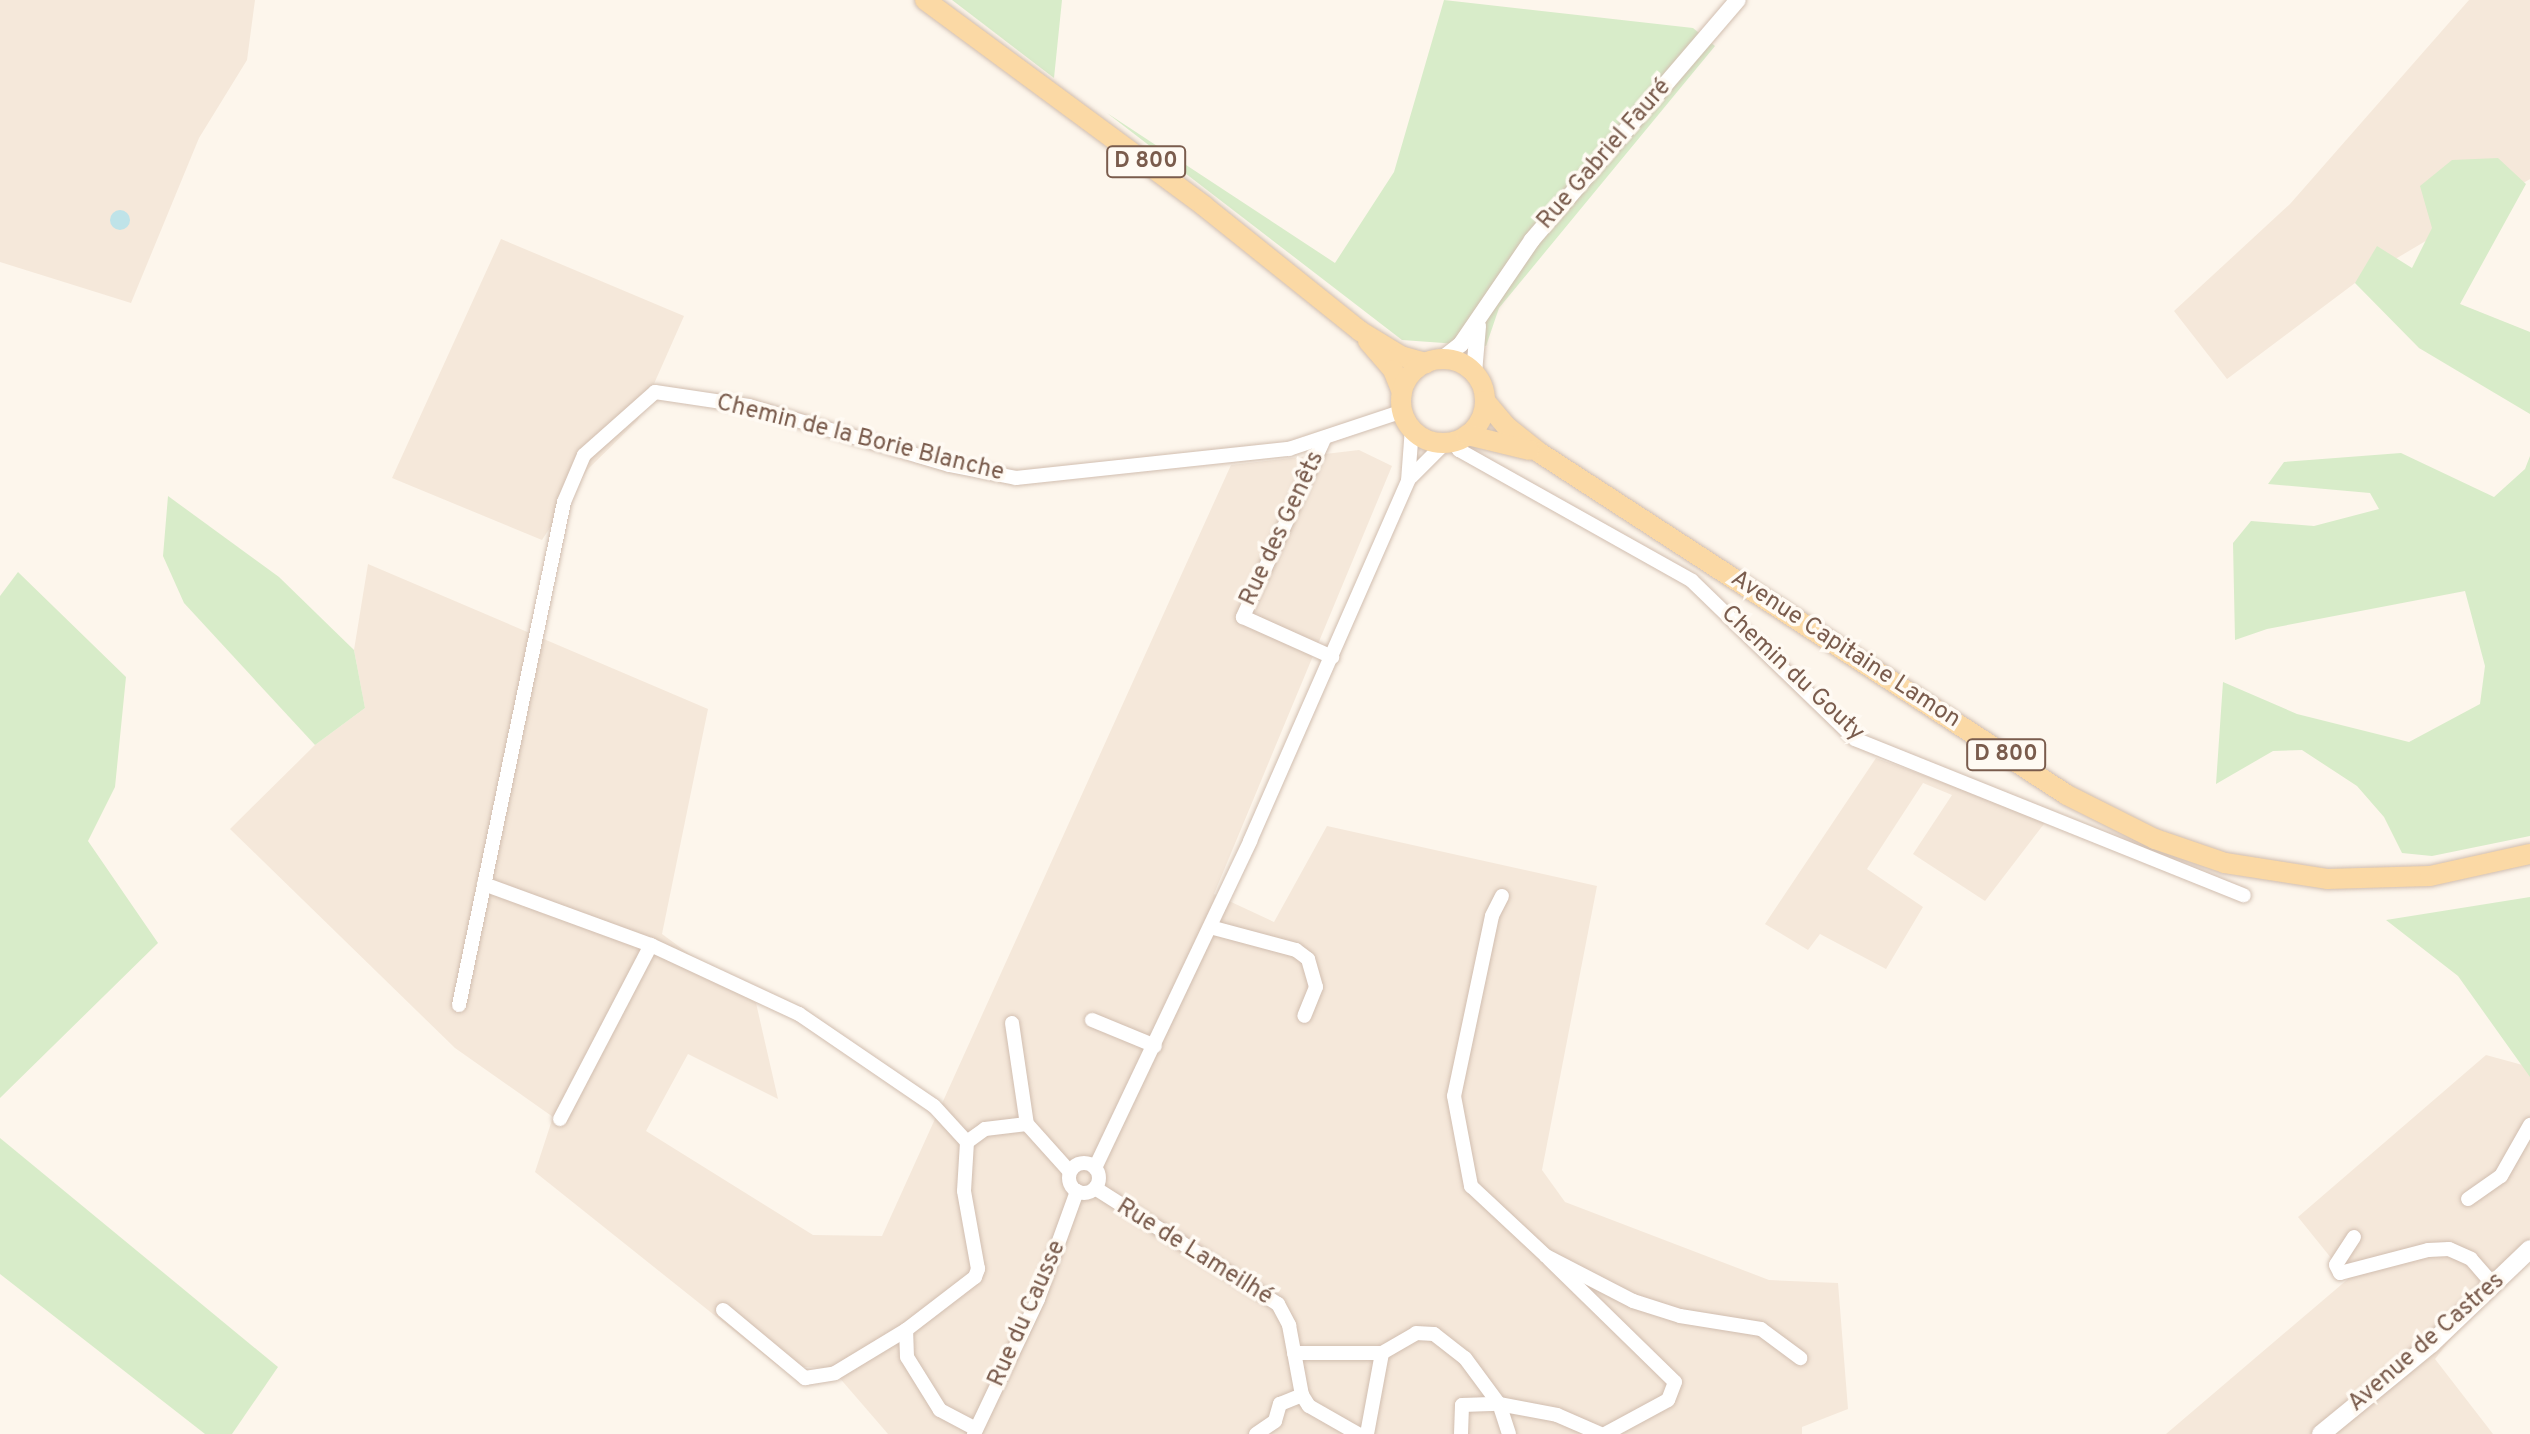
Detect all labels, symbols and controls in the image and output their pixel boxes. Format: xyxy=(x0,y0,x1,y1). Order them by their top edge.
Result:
street label: Rue Gabriel Fauré xyxy=(1532,74,1678,236)
road number: D 800 xyxy=(1106,144,1186,180)
street label: Chemin de la Borie Blanche xyxy=(713,389,1007,489)
street label: Rue des Genêts xyxy=(1235,447,1331,611)
street label: Avenue Capitaine Lamon xyxy=(1725,565,1965,735)
street label: Chemin du Gouty xyxy=(1714,600,1870,748)
road number: D 800 xyxy=(1966,737,2046,773)
street label: Rue de Lameilhé xyxy=(1111,1193,1277,1313)
street label: Rue du Causse xyxy=(983,1236,1073,1392)
street label: Avenue de Castres xyxy=(2343,1267,2511,1419)

